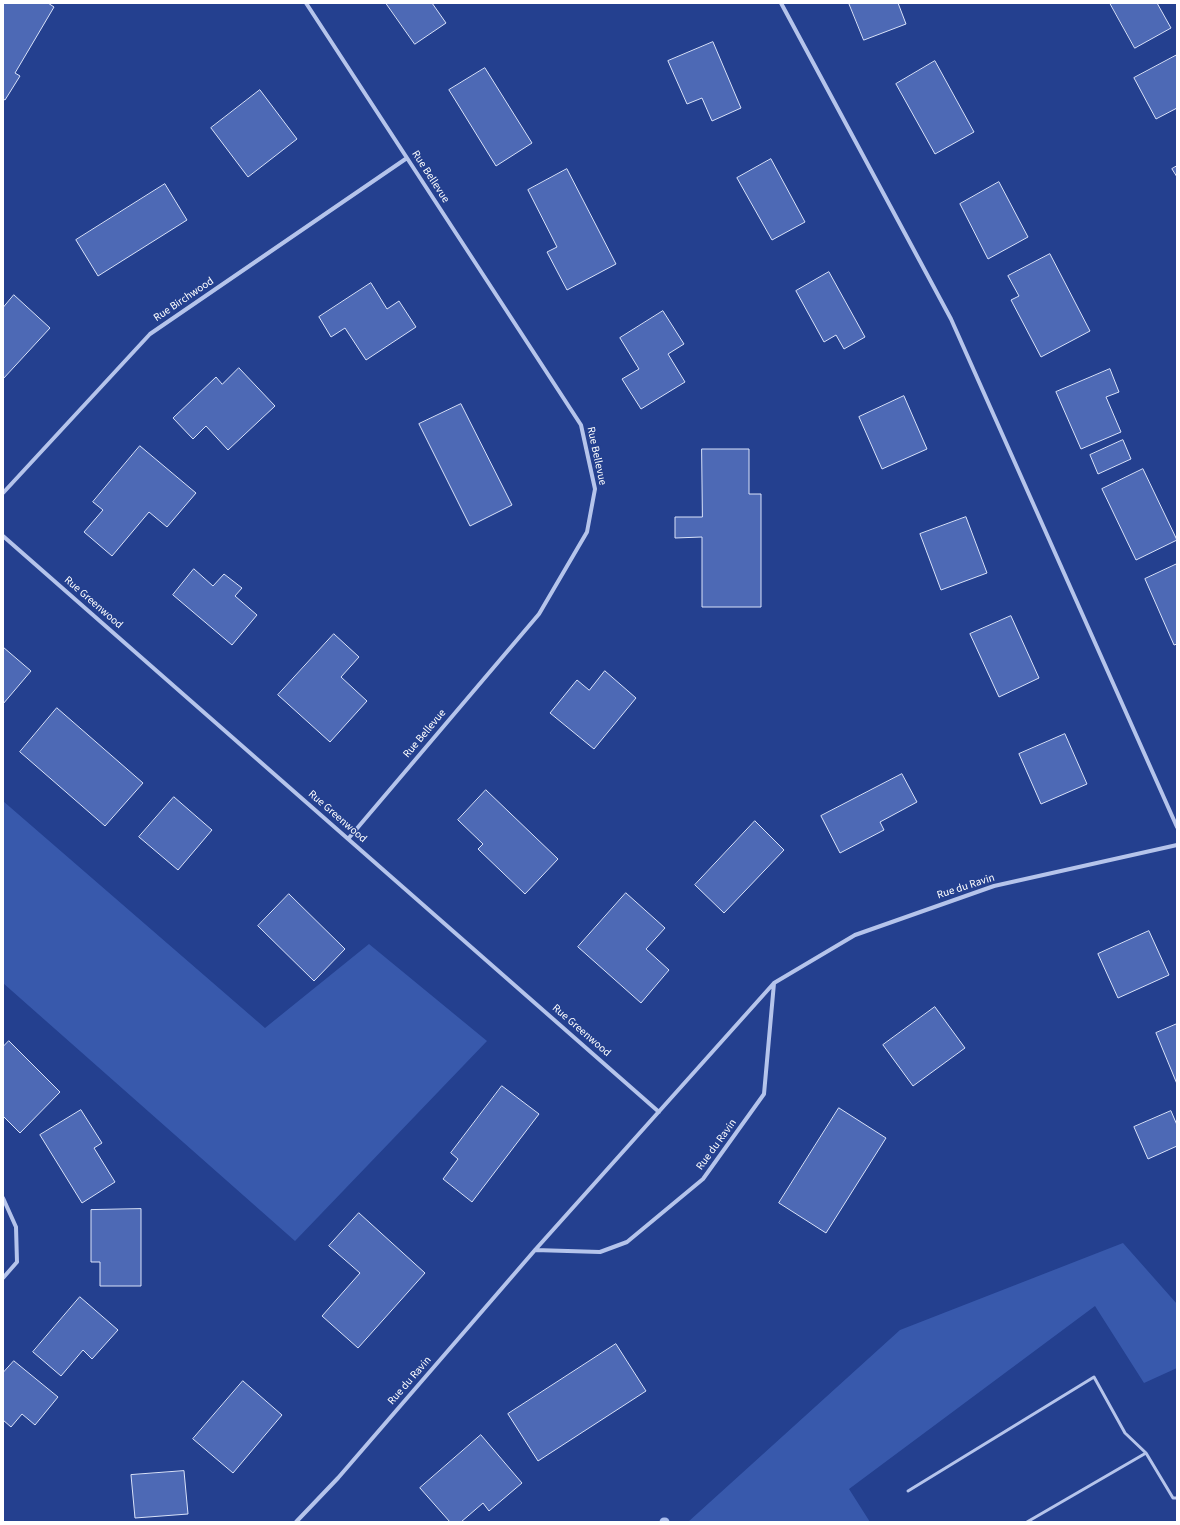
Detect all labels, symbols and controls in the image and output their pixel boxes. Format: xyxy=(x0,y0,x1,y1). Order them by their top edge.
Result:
street label: Rue Bellevue xyxy=(408,148,452,206)
street label: Rue Birchwood xyxy=(151,275,217,325)
street label: Rue Bellevue xyxy=(583,426,609,486)
street label: Rue Greenwood xyxy=(61,574,125,632)
street label: Rue Bellevue xyxy=(401,707,449,761)
street label: Rue Greenwood xyxy=(305,788,369,846)
street label: Rue du Ravin xyxy=(936,871,996,903)
street label: Rue Greenwood xyxy=(549,1002,613,1060)
street label: Rue du Ravin xyxy=(694,1117,740,1173)
street label: Rue du Ravin xyxy=(385,1354,435,1408)

